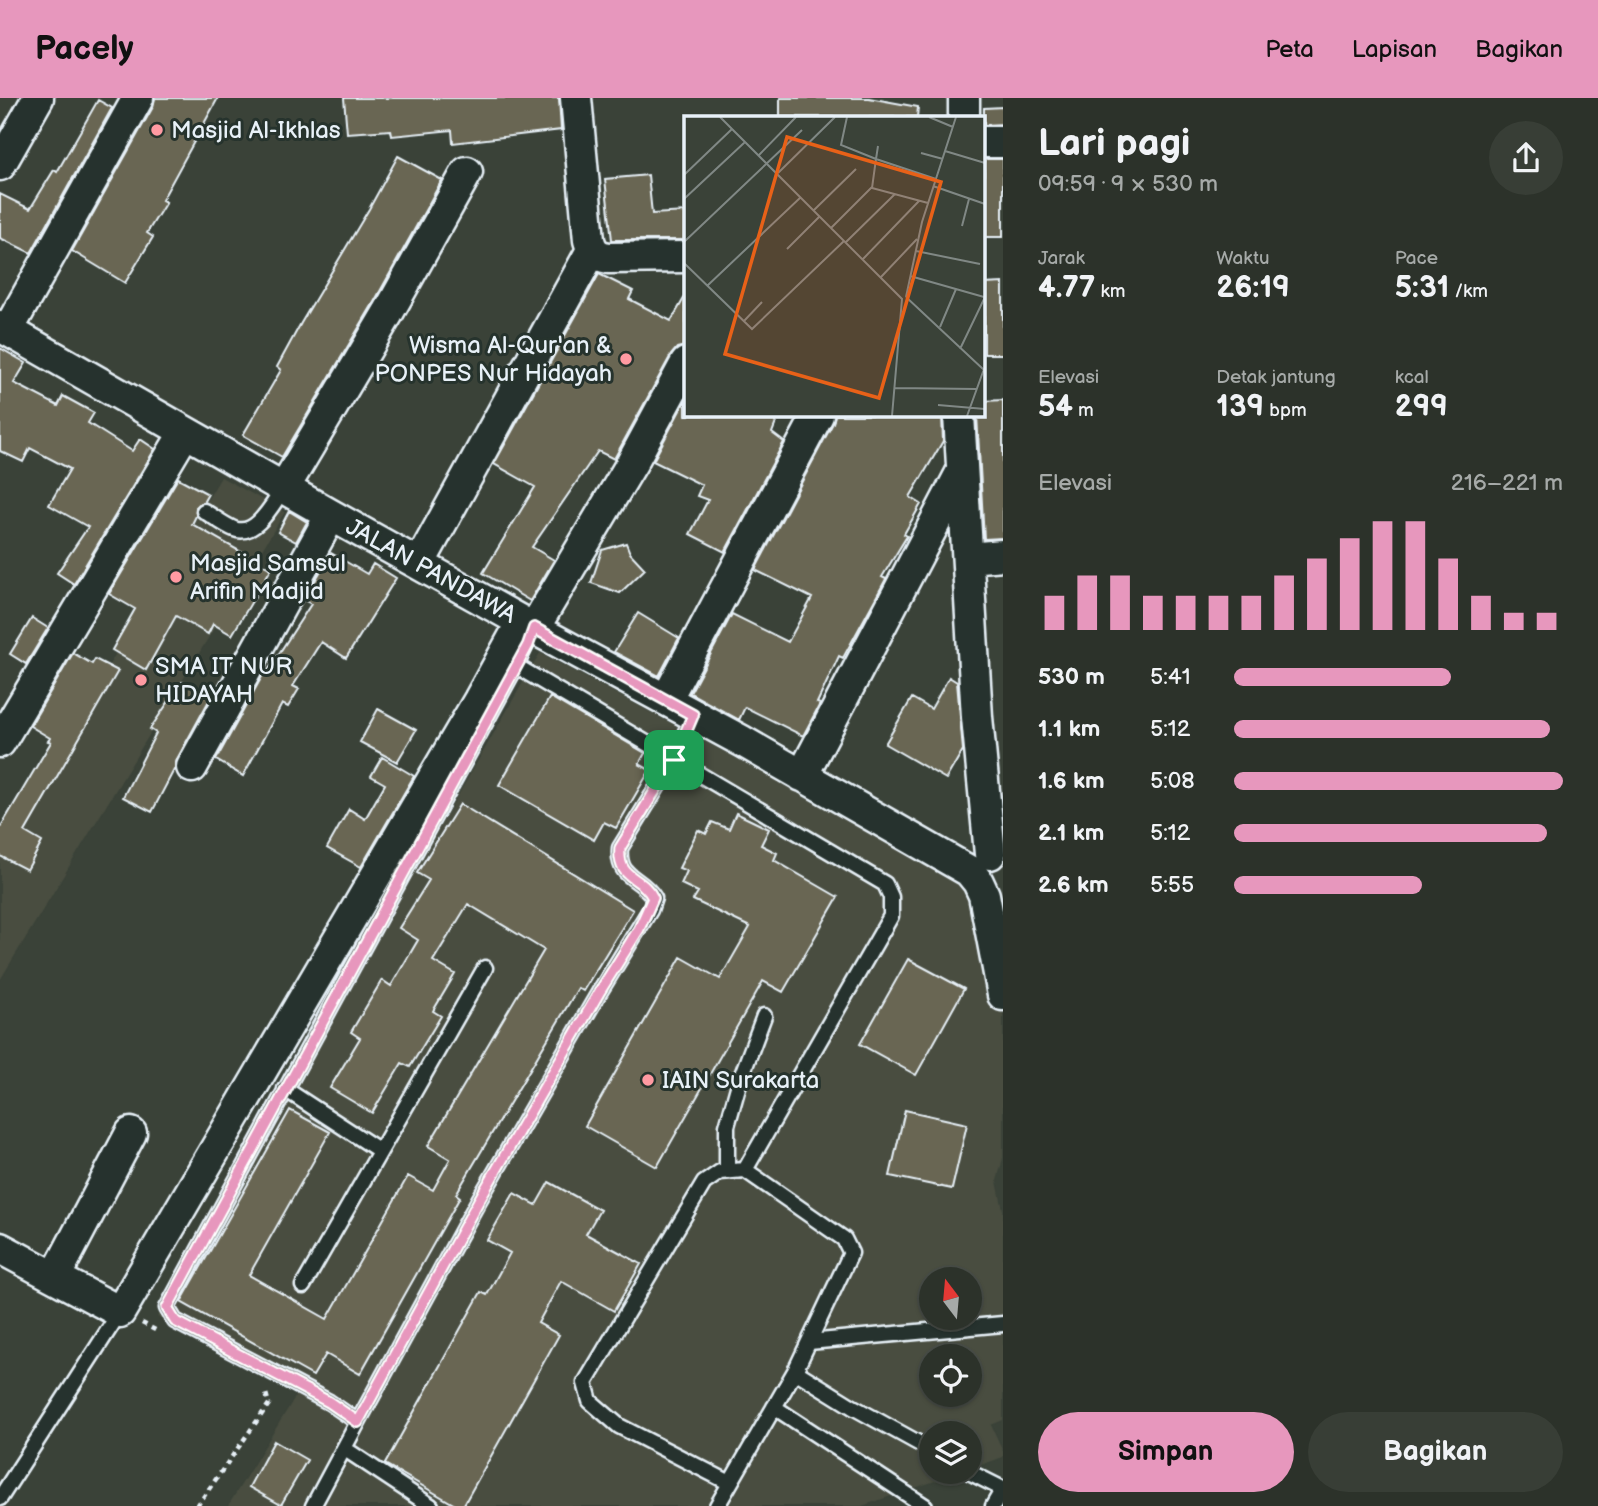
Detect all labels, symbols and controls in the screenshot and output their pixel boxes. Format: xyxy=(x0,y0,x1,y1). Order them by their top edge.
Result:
text: Pacely xyxy=(35,29,134,69)
text: Peta xyxy=(1265,35,1314,64)
text: Lapisan xyxy=(1352,35,1437,64)
text: Bagikan xyxy=(1475,35,1563,64)
place label: Masjid Al-Ikhlas xyxy=(171,116,341,145)
inset map xyxy=(684,116,986,416)
text: Lari pagi xyxy=(1038,121,1190,166)
button: share xyxy=(1489,121,1563,195)
marker: Masjid Al-Ikhlas xyxy=(149,122,165,138)
text: 09:59 · 9 × 530 m xyxy=(1038,170,1218,198)
text: Jarak xyxy=(1038,247,1085,270)
text: Waktu xyxy=(1216,247,1270,270)
text: Pace xyxy=(1395,247,1438,270)
text: 4.77 xyxy=(1038,270,1095,306)
text: 26:19 xyxy=(1216,270,1290,306)
text: 5:31 xyxy=(1395,270,1449,306)
text: km xyxy=(1095,280,1126,303)
text: /km xyxy=(1449,280,1488,303)
place label: Wisma Al-Qur'an & PONPES Nur Hidayah xyxy=(375,331,612,388)
marker: Wisma Al-Qur'an & PONPES Nur Hidayah xyxy=(618,351,634,367)
text: Elevasi xyxy=(1038,366,1099,389)
text: Detak jantung xyxy=(1216,366,1336,389)
text: kcal xyxy=(1395,366,1429,389)
text: 54 xyxy=(1038,389,1073,425)
text: 139 xyxy=(1216,389,1264,425)
text: 299 xyxy=(1395,389,1448,425)
text: m xyxy=(1073,399,1094,422)
text: bpm xyxy=(1264,399,1307,422)
text: Elevasi xyxy=(1038,469,1112,497)
text: 216–221 m xyxy=(1451,469,1563,497)
street label: JALAN PANDAWA xyxy=(341,512,521,630)
place label: Masjid Samsul Arifin Madjid xyxy=(190,549,346,606)
marker: Masjid Samsul Arifin Madjid xyxy=(168,569,184,585)
place label: SMA IT NUR HIDAYAH xyxy=(155,652,292,709)
text: 530 m xyxy=(1038,663,1105,691)
text: 5:41 xyxy=(1150,663,1191,691)
marker: SMA IT NUR HIDAYAH xyxy=(133,672,149,688)
text: 1.1 km xyxy=(1038,715,1100,743)
text: 5:12 xyxy=(1150,715,1190,743)
pin xyxy=(644,730,704,790)
icon: arrive xyxy=(655,741,693,779)
text: 1.6 km xyxy=(1038,767,1105,795)
text: 5:08 xyxy=(1150,767,1195,795)
text: 2.1 km xyxy=(1038,819,1104,847)
text: 5:12 xyxy=(1150,819,1190,847)
text: 2.6 km xyxy=(1038,871,1109,899)
text: 5:55 xyxy=(1150,871,1194,899)
place label: IAIN Surakarta xyxy=(662,1066,819,1095)
marker: IAIN Surakarta xyxy=(640,1072,656,1088)
north arrow xyxy=(919,1267,982,1330)
map controls xyxy=(919,1267,982,1484)
button: locate xyxy=(919,1344,982,1407)
button: Simpan xyxy=(1038,1412,1294,1492)
button: Bagikan xyxy=(1308,1412,1563,1492)
button: layers xyxy=(919,1421,982,1484)

